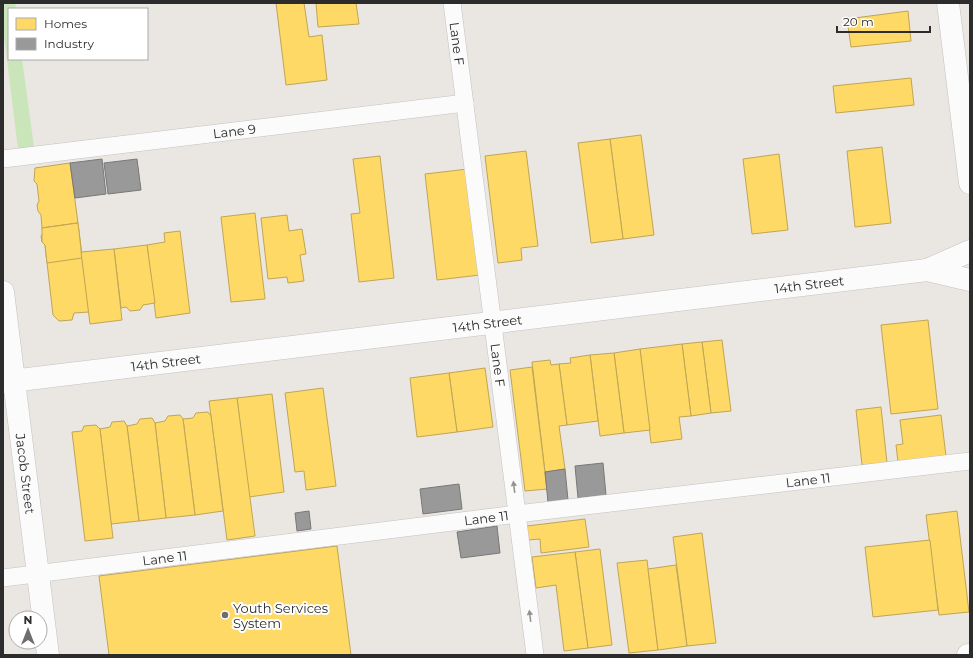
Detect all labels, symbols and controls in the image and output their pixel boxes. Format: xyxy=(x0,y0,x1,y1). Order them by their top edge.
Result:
legend xyxy=(8,8,148,60)
scale bar xyxy=(837,8,930,34)
text: 20 m xyxy=(843,14,874,29)
text: Homes xyxy=(44,16,87,31)
street label: Lane F xyxy=(446,21,468,66)
text: Industry xyxy=(44,36,94,51)
street label: Lane 9 xyxy=(212,120,257,142)
street label: 14th Street xyxy=(773,272,845,296)
street label: 14th Street xyxy=(452,311,523,335)
street label: Lane F xyxy=(487,342,509,388)
street label: 14th Street xyxy=(130,350,202,374)
street label: Jacob Street xyxy=(12,431,38,515)
street label: Lane 11 xyxy=(785,469,831,490)
one-way arrow xyxy=(511,481,517,493)
street label: Lane 11 xyxy=(463,507,509,529)
street label: Lane 11 xyxy=(142,547,188,569)
place label: Youth Services System xyxy=(233,600,328,631)
north arrow xyxy=(8,610,48,650)
marker: Youth Services System xyxy=(220,610,230,620)
one-way arrow xyxy=(527,610,533,622)
text: N xyxy=(24,613,32,627)

